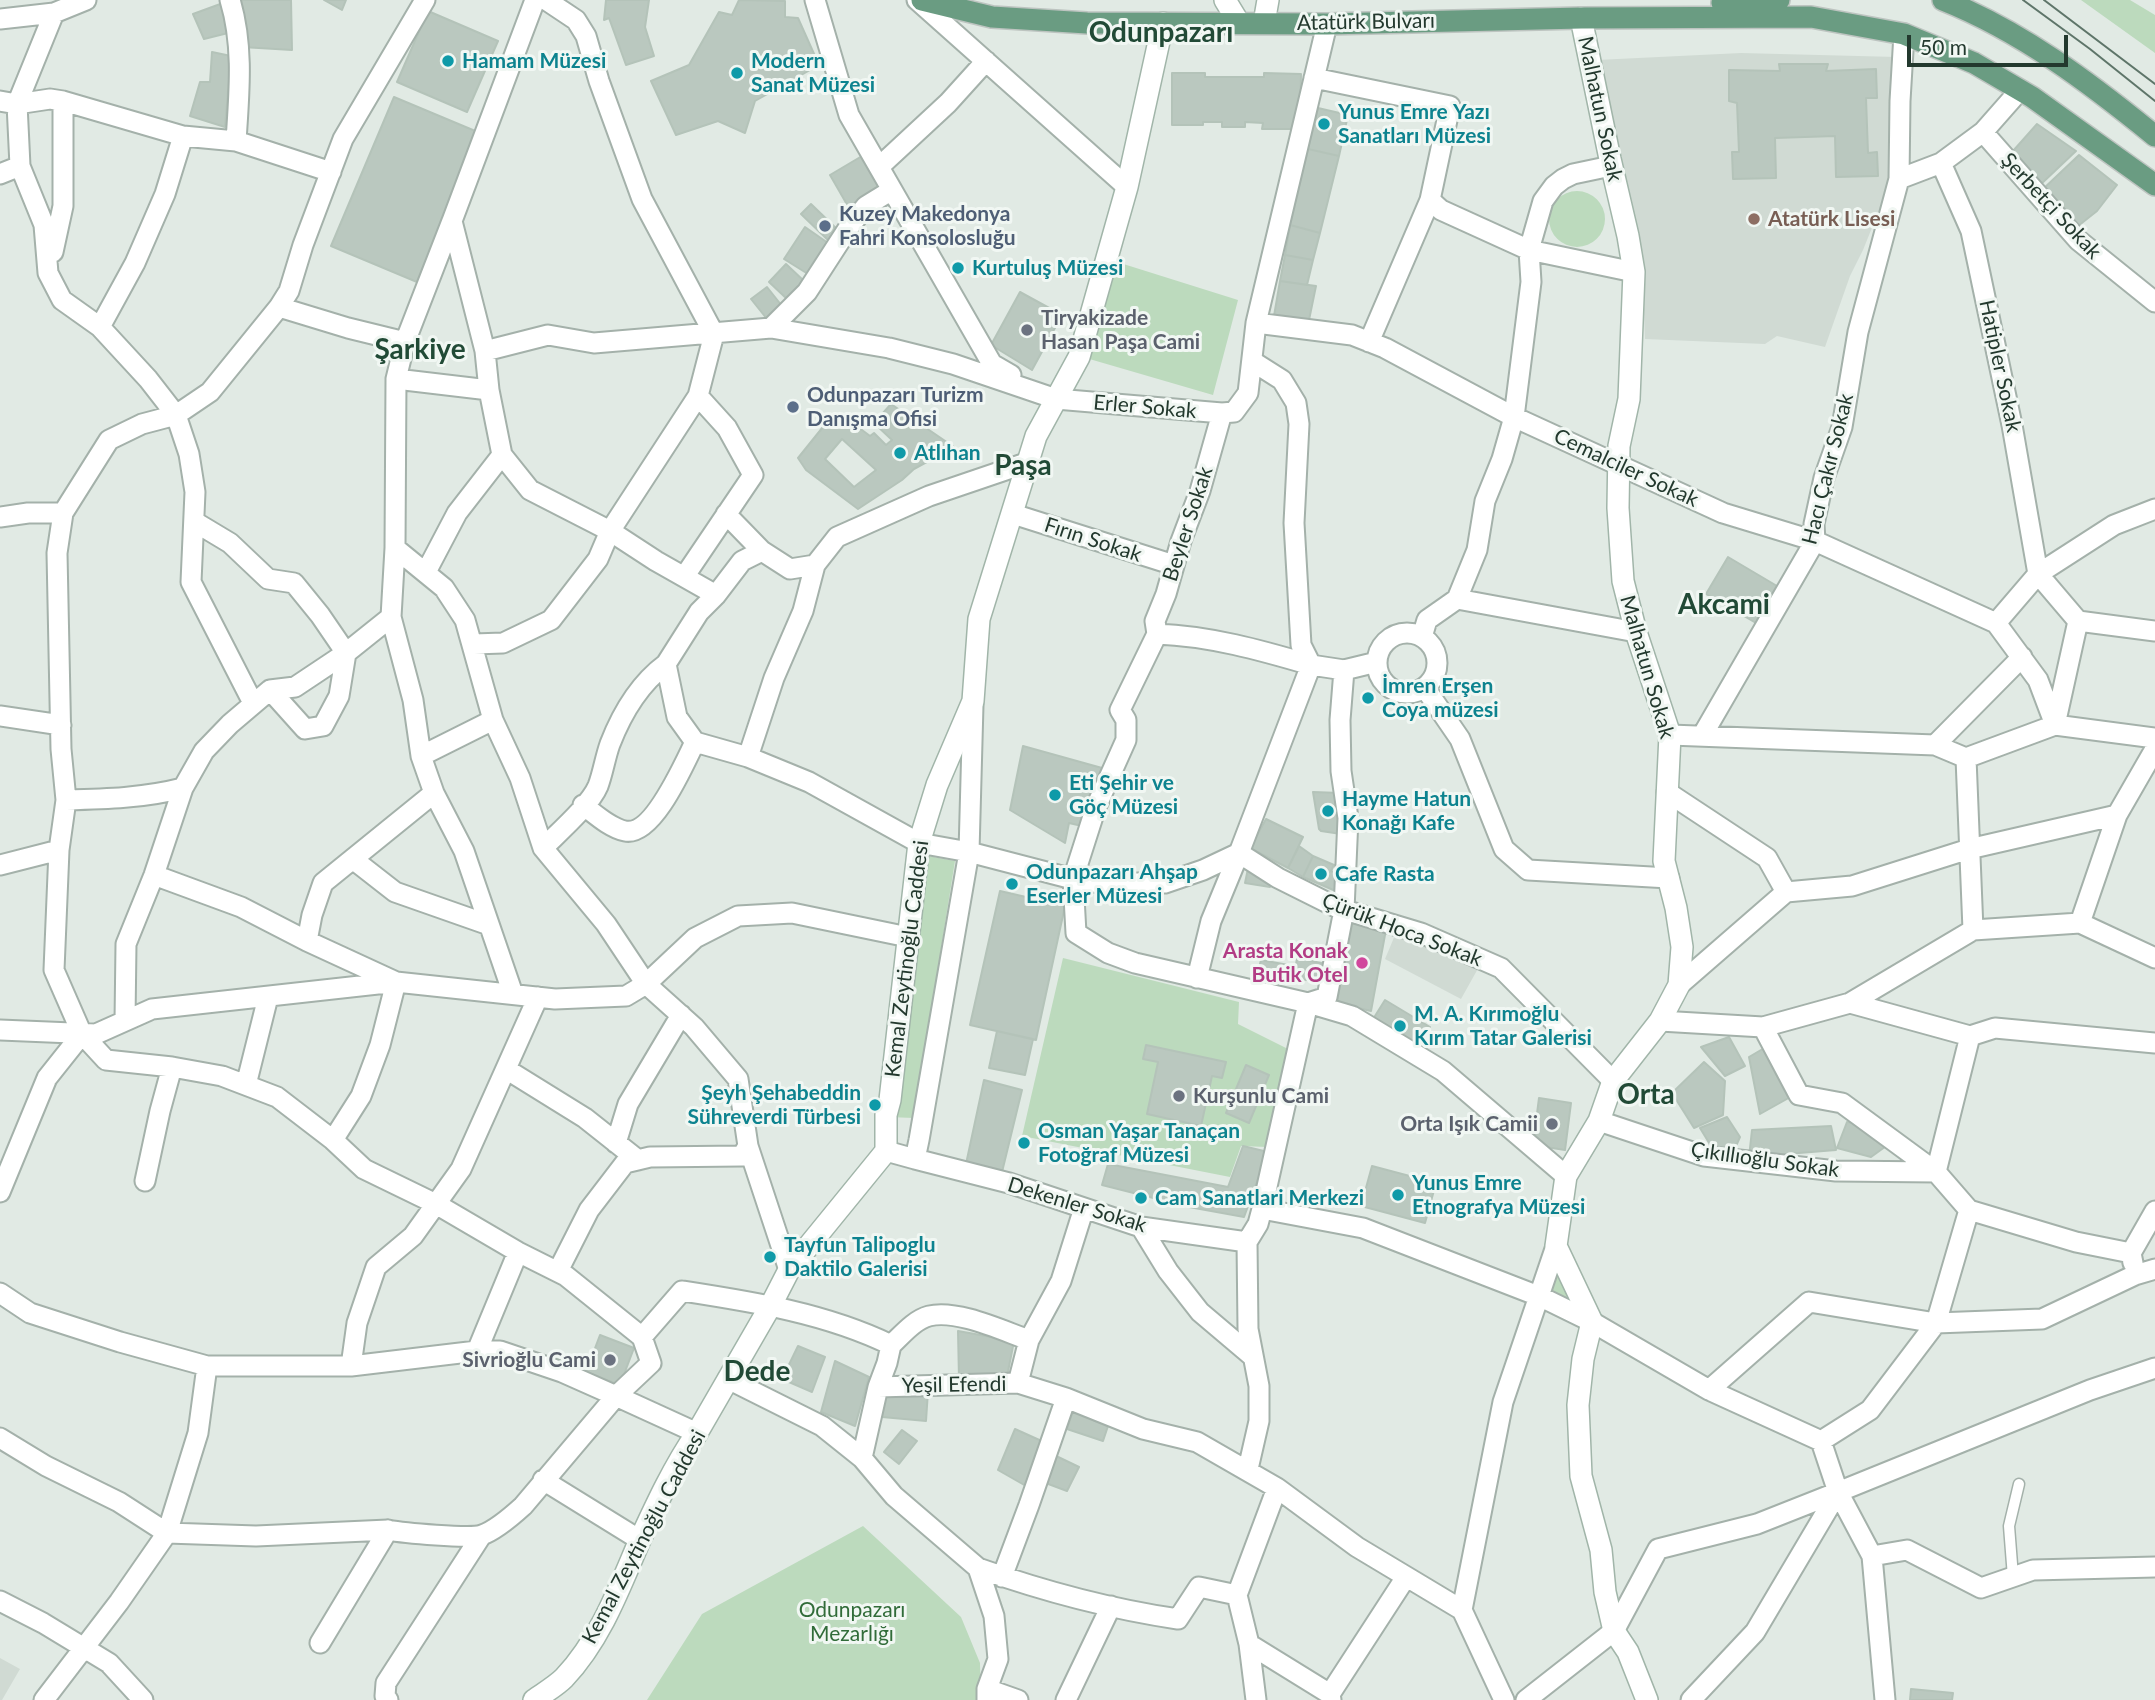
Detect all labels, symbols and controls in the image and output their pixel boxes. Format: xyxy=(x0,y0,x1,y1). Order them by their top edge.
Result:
street label: Atatürk Bulvarı xyxy=(1297,8,1435,36)
district label: Odunpazarı xyxy=(1089,16,1233,50)
scale bar xyxy=(1910,21,2071,65)
street label: Malhatun Sokak xyxy=(1572,34,1628,184)
text: 50 m xyxy=(1920,34,1967,59)
place label: Hamam Müzesi xyxy=(462,48,606,74)
place label: Modern Sanat Müzesi xyxy=(751,48,875,98)
marker: Hamam Müzesi xyxy=(440,53,456,69)
marker: Modern Sanat Müzesi xyxy=(729,65,745,81)
place label: Yunus Emre Yazı Sanatları Müzesi xyxy=(1338,99,1491,149)
marker: Yunus Emre Yazı Sanatları Müzesi xyxy=(1316,116,1332,132)
street label: Şerbetçi Sokak xyxy=(1995,148,2107,264)
place label: Kuzey Makedonya Fahri Konsolosluğu xyxy=(839,201,1016,251)
place label: Atatürk Lisesi xyxy=(1768,206,1895,232)
marker: Atatürk Lisesi xyxy=(1746,211,1762,227)
marker: Kuzey Makedonya Fahri Konsolosluğu xyxy=(817,218,833,234)
place label: Kurtuluş Müzesi xyxy=(972,255,1123,281)
marker: Kurtuluş Müzesi xyxy=(950,260,966,276)
street label: Hatipler Sokak xyxy=(1974,297,2026,435)
place label: Tiryakizade Hasan Paşa Cami xyxy=(1041,305,1200,355)
marker: Tiryakizade Hasan Paşa Cami xyxy=(1019,322,1035,338)
district label: Şarkiye xyxy=(374,333,466,367)
place label: Odunpazarı Turizm Danışma Ofisi xyxy=(807,382,984,432)
street label: Erler Sokak xyxy=(1092,390,1198,424)
street label: Hacı Çakır Sokak xyxy=(1797,391,1859,547)
marker: Odunpazarı Turizm Danışma Ofisi xyxy=(785,399,801,415)
street label: Cemalciler Sokak xyxy=(1550,423,1702,513)
place label: Atlıhan xyxy=(914,440,981,466)
marker: Atlıhan xyxy=(892,445,908,461)
district label: Paşa xyxy=(994,449,1052,483)
street label: Beyler Sokak xyxy=(1158,463,1218,585)
street label: Fırın Sokak xyxy=(1041,512,1145,568)
district label: Akcami xyxy=(1678,588,1770,622)
street label: Malhatun Sokak xyxy=(1614,592,1680,742)
place label: İmren Erşen Coya müzesi xyxy=(1382,673,1499,723)
marker: İmren Erşen Coya müzesi xyxy=(1360,690,1376,706)
place label: Eti Şehir ve Göç Müzesi xyxy=(1069,770,1178,820)
place label: Hayme Hatun Konağı Kafe xyxy=(1342,786,1471,836)
marker: Eti Şehir ve Göç Müzesi xyxy=(1047,787,1063,803)
marker: Hayme Hatun Konağı Kafe xyxy=(1320,803,1336,819)
street label: Kemal Zeytinoğlu Caddesi xyxy=(880,839,934,1079)
place label: Odunpazarı Ahşap Eserler Müzesi xyxy=(1026,859,1198,909)
place label: Cafe Rasta xyxy=(1335,861,1435,887)
marker: Cafe Rasta xyxy=(1313,866,1329,882)
marker: Odunpazarı Ahşap Eserler Müzesi xyxy=(1004,876,1020,892)
street label: Çürük Hoca Sokak xyxy=(1318,888,1486,972)
place label: Arasta Konak Butik Otel xyxy=(1223,938,1348,988)
marker: Arasta Konak Butik Otel xyxy=(1354,955,1370,971)
place label: M. A. Kırımoğlu Kırım Tatar Galerisi xyxy=(1414,1001,1592,1051)
marker: M. A. Kırımoğlu Kırım Tatar Galerisi xyxy=(1392,1018,1408,1034)
district label: Orta xyxy=(1617,1078,1675,1112)
place label: Şeyh Şehabeddin Sühreverdi Türbesi xyxy=(688,1080,861,1130)
place label: Kurşunlu Cami xyxy=(1193,1083,1329,1109)
marker: Kurşunlu Cami xyxy=(1171,1088,1187,1104)
marker: Şeyh Şehabeddin Sühreverdi Türbesi xyxy=(867,1097,883,1113)
place label: Orta Işık Camii xyxy=(1400,1111,1538,1137)
marker: Orta Işık Camii xyxy=(1544,1116,1560,1132)
place label: Osman Yaşar Tanaçan Fotoğraf Müzesi xyxy=(1038,1118,1240,1168)
marker: Osman Yaşar Tanaçan Fotoğraf Müzesi xyxy=(1016,1135,1032,1151)
street label: Çıkıllıoğlu Sokak xyxy=(1689,1137,1841,1183)
place label: Yunus Emre Etnografya Müzesi xyxy=(1412,1170,1585,1220)
street label: Dekenler Sokak xyxy=(1005,1172,1149,1238)
place label: Cam Sanatlari Merkezi xyxy=(1155,1185,1364,1211)
marker: Yunus Emre Etnografya Müzesi xyxy=(1390,1187,1406,1203)
marker: Cam Sanatlari Merkezi xyxy=(1133,1190,1149,1206)
place label: Tayfun Talipoglu Daktilo Galerisi xyxy=(784,1232,936,1282)
marker: Tayfun Talipoglu Daktilo Galerisi xyxy=(762,1249,778,1265)
place label: Sivrioğlu Cami xyxy=(462,1347,596,1373)
marker: Sivrioğlu Cami xyxy=(602,1352,618,1368)
district label: Dede xyxy=(724,1355,790,1389)
street label: Yeşil Efendi xyxy=(901,1371,1007,1399)
street label: Kemal Zeytinoğlu Caddesi xyxy=(577,1426,711,1648)
park label: Odunpazarı Mezarlığı xyxy=(799,1597,905,1647)

